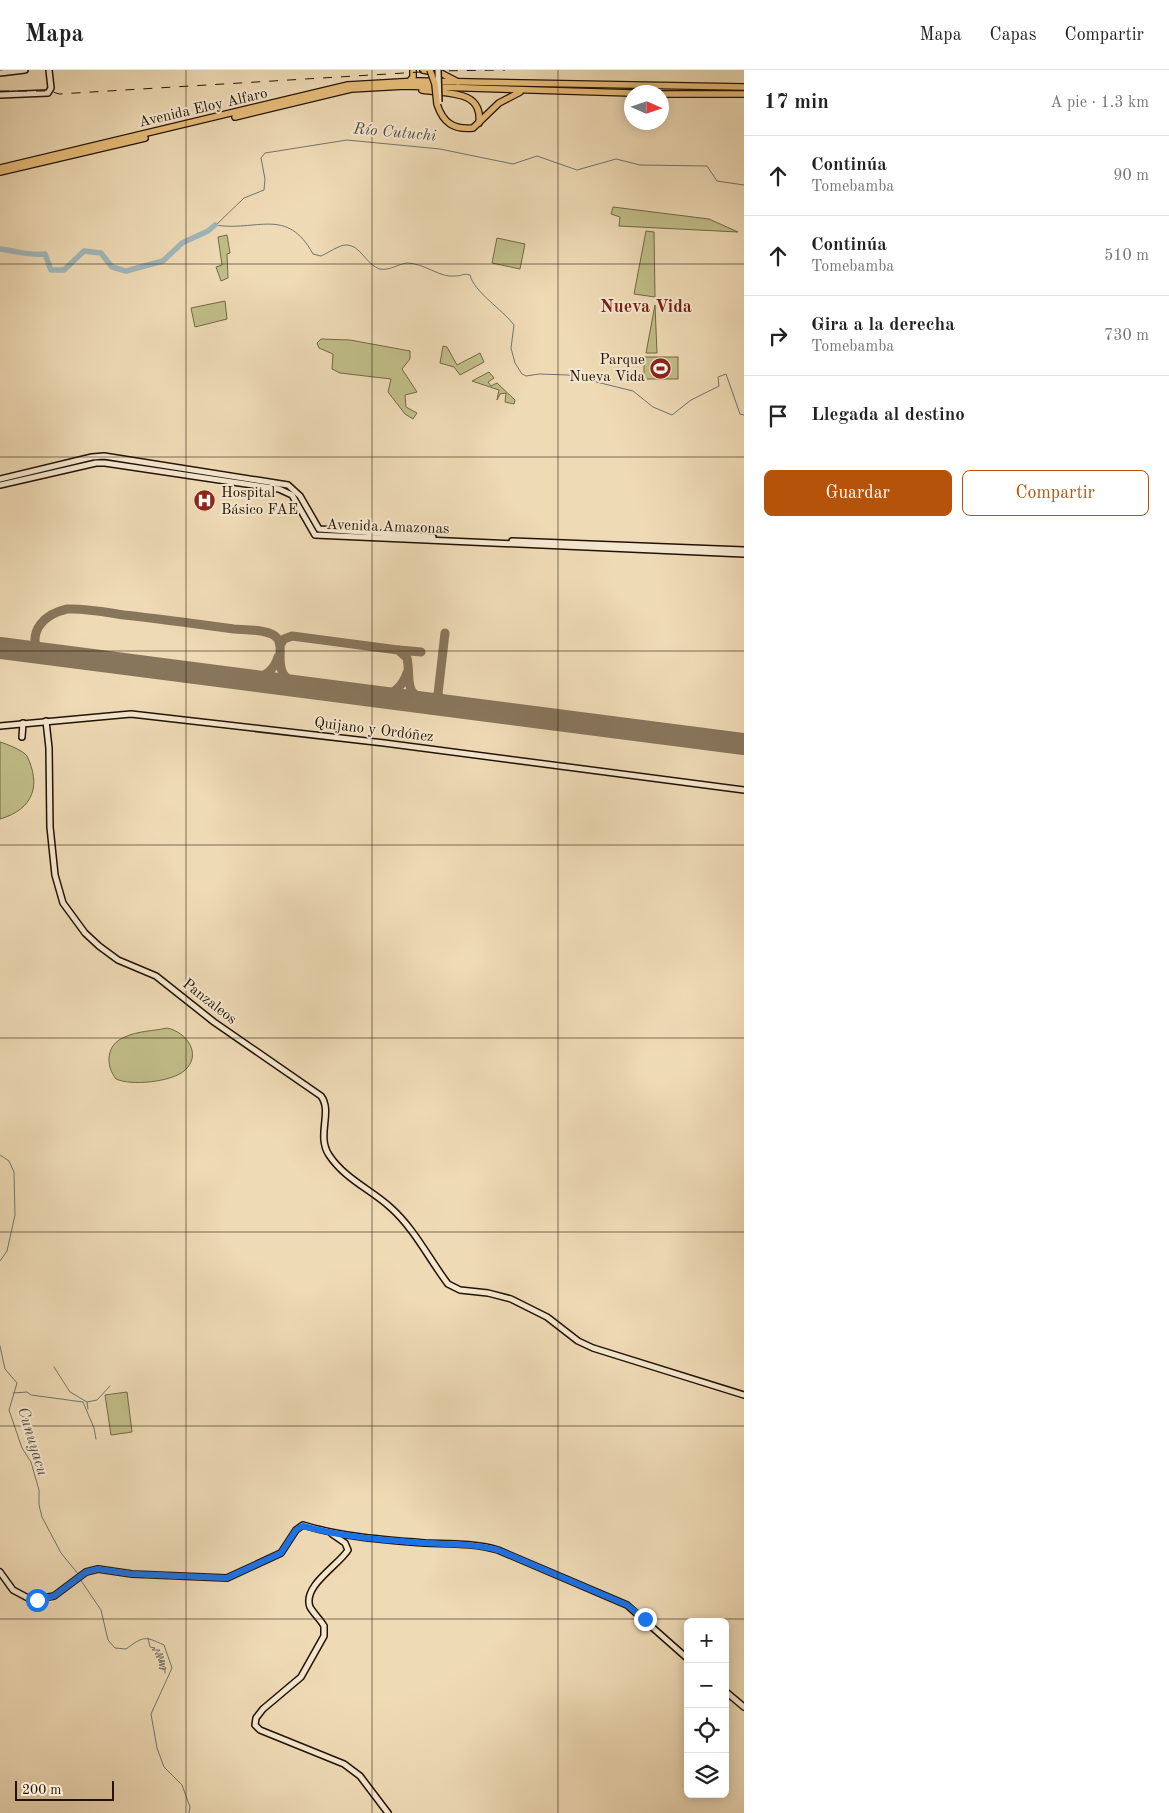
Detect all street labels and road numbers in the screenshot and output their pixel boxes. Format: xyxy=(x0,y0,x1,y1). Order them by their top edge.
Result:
street label: Avenida Eloy Alfaro xyxy=(138,86,269,131)
street label: Avenida Amazonas xyxy=(326,518,450,537)
street label: Quijano y Ordóñez xyxy=(313,716,434,745)
street label: Panzaleos xyxy=(179,977,239,1028)

